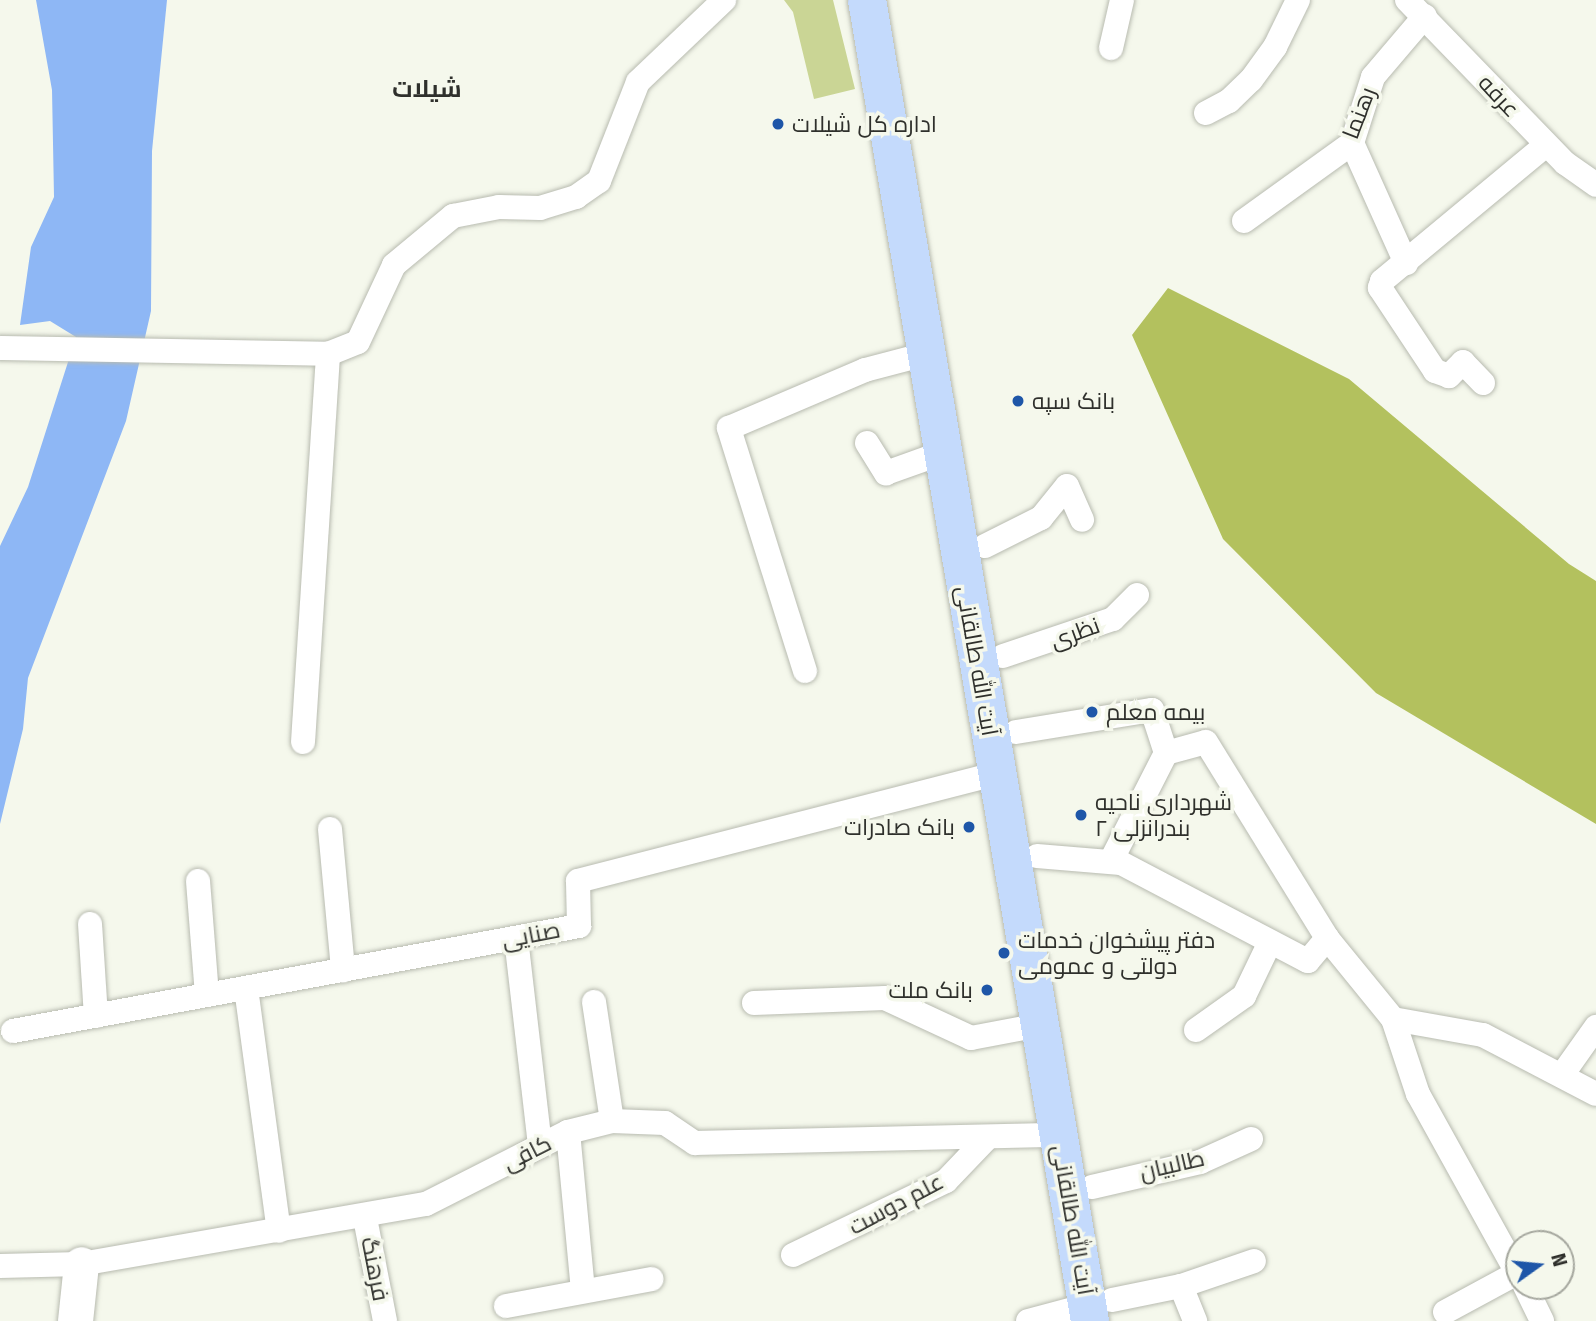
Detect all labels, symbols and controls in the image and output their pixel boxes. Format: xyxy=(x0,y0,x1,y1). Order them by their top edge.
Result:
street label: عرفه xyxy=(1473,69,1525,123)
district label: شیلات xyxy=(392,76,462,104)
street label: رهنما xyxy=(1337,83,1381,143)
place label: اداره کل شیلات xyxy=(792,110,937,138)
marker: اداره کل شیلات xyxy=(770,116,786,132)
place label: بانک سپه xyxy=(1032,387,1115,415)
marker: بانک سپه xyxy=(1010,393,1026,409)
street label: آیت الله طالقانی xyxy=(950,584,1004,738)
street label: نظری xyxy=(1046,611,1104,655)
place label: بیمه معلم xyxy=(1106,698,1205,726)
marker: بیمه معلم xyxy=(1084,704,1100,720)
place label: شهرداری ناحیه ۲ بندرانزلی xyxy=(1095,788,1232,842)
marker: شهرداری ناحیه ۲ بندرانزلی xyxy=(1073,807,1089,823)
place label: بانک صادرات xyxy=(844,813,955,841)
marker: بانک صادرات xyxy=(961,819,977,835)
street label: صنایی xyxy=(499,916,563,954)
place label: دفتر پیشخوان خدمات دولتی و عمومی xyxy=(1018,926,1215,980)
marker: دفتر پیشخوان خدمات دولتی و عمومی xyxy=(996,945,1012,961)
place label: بانک ملت xyxy=(888,976,973,1004)
marker: بانک ملت xyxy=(979,982,995,998)
street label: کافی xyxy=(498,1129,556,1177)
street label: آیت الله طالقانی xyxy=(1046,1143,1100,1297)
street label: طالبیان xyxy=(1137,1144,1207,1186)
street label: علم دوست xyxy=(844,1168,948,1240)
north arrow xyxy=(1505,1230,1575,1300)
street label: فرهنگ xyxy=(355,1235,395,1303)
text: N xyxy=(1546,1251,1572,1269)

